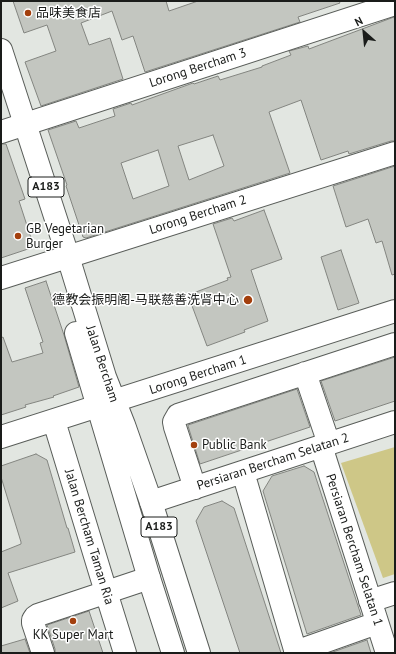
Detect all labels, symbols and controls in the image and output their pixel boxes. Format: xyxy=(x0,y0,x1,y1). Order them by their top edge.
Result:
place label: 品味美食店 xyxy=(36,5,101,21)
marker: 品味美食店 xyxy=(23,8,33,18)
north arrow xyxy=(344,12,384,52)
text: N xyxy=(352,13,365,29)
street label: Lorong Bercham 3 xyxy=(148,45,248,91)
road number: A183 xyxy=(28,177,64,197)
street label: Lorong Bercham 2 xyxy=(148,192,248,238)
place label: GB Vegetarian Burger xyxy=(26,221,104,252)
marker: GB Vegetarian Burger xyxy=(13,231,23,241)
place label: 德教会振明阁-马联慈善洗肾中心 xyxy=(52,292,239,308)
marker: 德教会振明阁-马联慈善洗肾中心 xyxy=(242,294,254,306)
street label: Jalan Bercham xyxy=(82,324,122,404)
street label: Lorong Bercham 1 xyxy=(148,352,248,398)
street label: Persiaran Bercham Selatan 2 xyxy=(195,430,351,494)
place label: Public Bank xyxy=(202,437,267,453)
marker: Public Bank xyxy=(189,440,199,450)
street label: Jalan Bercham Taman Ria xyxy=(61,467,117,607)
street label: Persiaran Bercham Selatan 1 xyxy=(322,472,386,628)
road number: A183 xyxy=(141,517,177,537)
marker: KK Super Mart xyxy=(68,616,78,626)
place label: KK Super Mart xyxy=(33,627,113,643)

